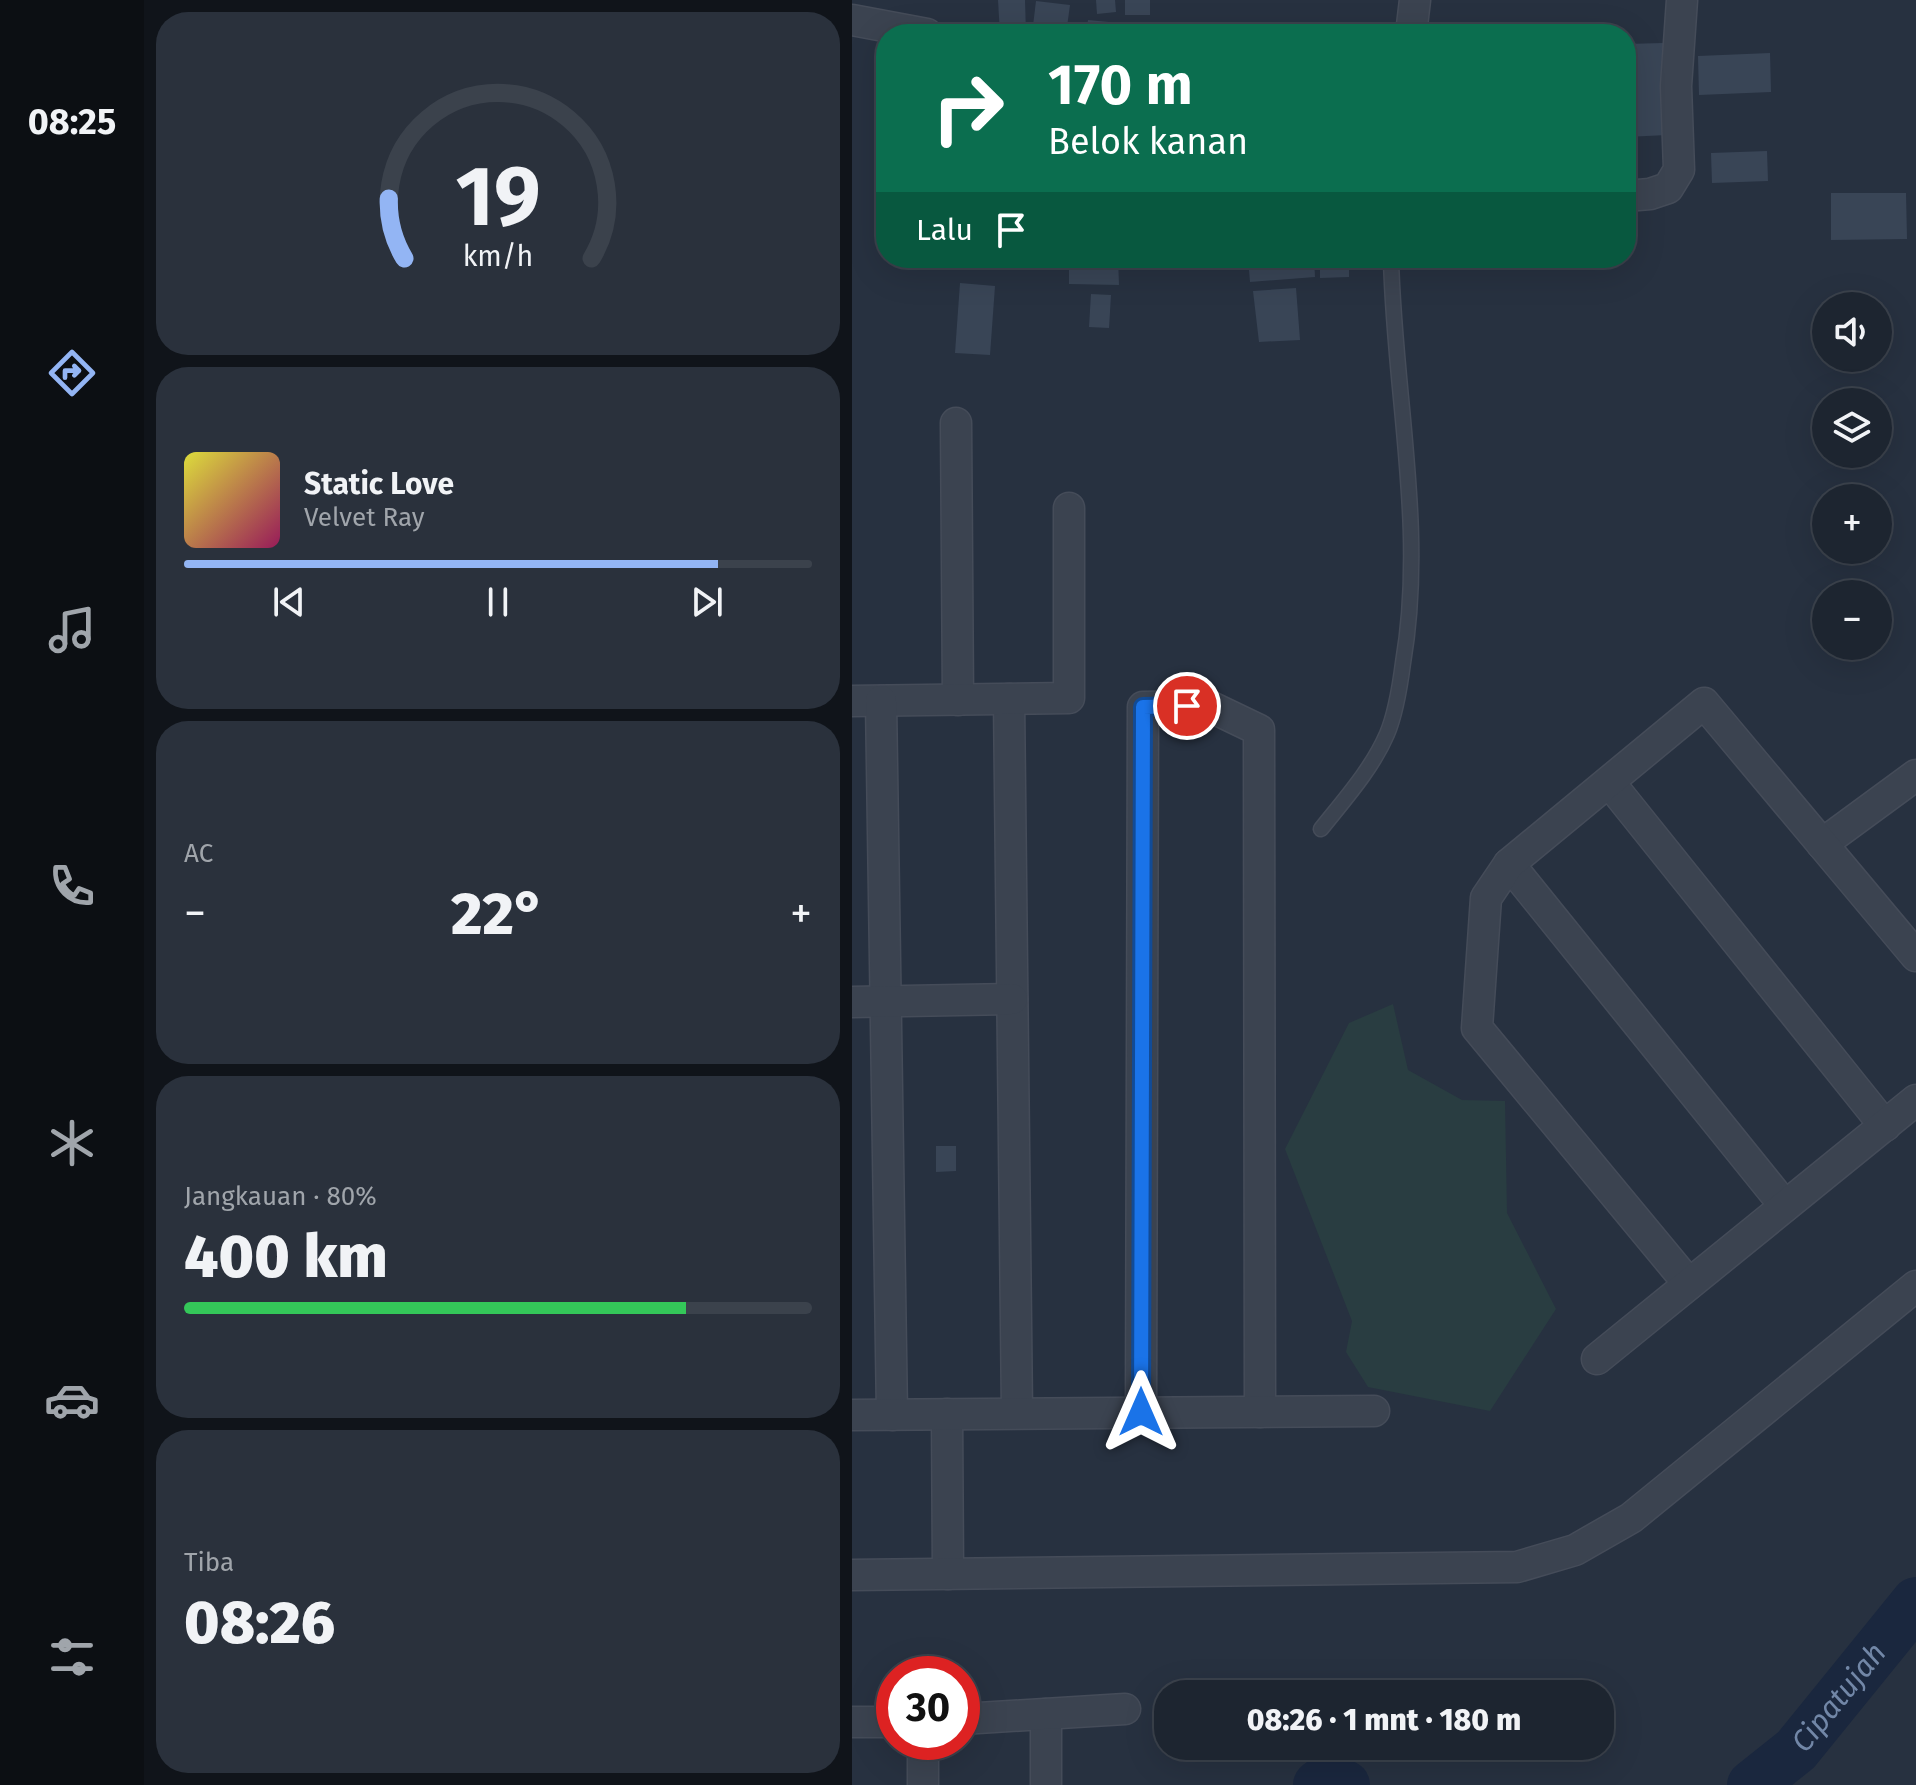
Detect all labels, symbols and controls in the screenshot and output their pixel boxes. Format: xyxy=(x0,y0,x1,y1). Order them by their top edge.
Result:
text: 170 m xyxy=(1048,52,1193,119)
icon: right xyxy=(916,56,1020,160)
text: 08:25 xyxy=(28,100,116,144)
text: Belok kanan xyxy=(1048,120,1248,164)
text: 19 xyxy=(455,147,541,247)
icon: arrive xyxy=(989,208,1033,252)
text: Lalu xyxy=(916,212,973,248)
text: km/h xyxy=(463,239,533,274)
map controls xyxy=(1812,292,1892,660)
button: sound xyxy=(1812,292,1892,372)
icon: directions xyxy=(44,345,100,401)
button: layers xyxy=(1812,388,1892,468)
text: Static Love xyxy=(304,466,454,502)
button: + xyxy=(1812,484,1892,564)
text: Velvet Ray xyxy=(304,502,424,533)
icon: previous xyxy=(267,580,311,624)
icon: pause xyxy=(476,580,520,624)
icon: next xyxy=(685,580,729,624)
button: − xyxy=(1812,580,1892,660)
icon: music xyxy=(44,602,100,658)
pin xyxy=(1153,672,1221,740)
icon: arrive xyxy=(1165,684,1209,728)
text: AC xyxy=(184,838,213,869)
icon: phone xyxy=(44,858,100,914)
text: 22° xyxy=(451,878,545,950)
text: − xyxy=(184,887,206,940)
text: + xyxy=(790,887,812,940)
icon: climate xyxy=(44,1115,100,1171)
text: Jangkauan · 80% xyxy=(184,1181,377,1212)
text: 400 km xyxy=(184,1221,388,1293)
position arrow xyxy=(1099,1370,1183,1454)
icon: car xyxy=(44,1372,100,1428)
text: Tiba xyxy=(184,1547,234,1578)
text: 08:26 xyxy=(184,1587,335,1659)
icon: filters xyxy=(44,1629,100,1685)
water label: Cipatujah xyxy=(1784,1635,1894,1759)
speed limit sign: 30 xyxy=(876,1656,980,1760)
text: 08:26 · 1 mnt · 180 m xyxy=(1247,1702,1521,1738)

